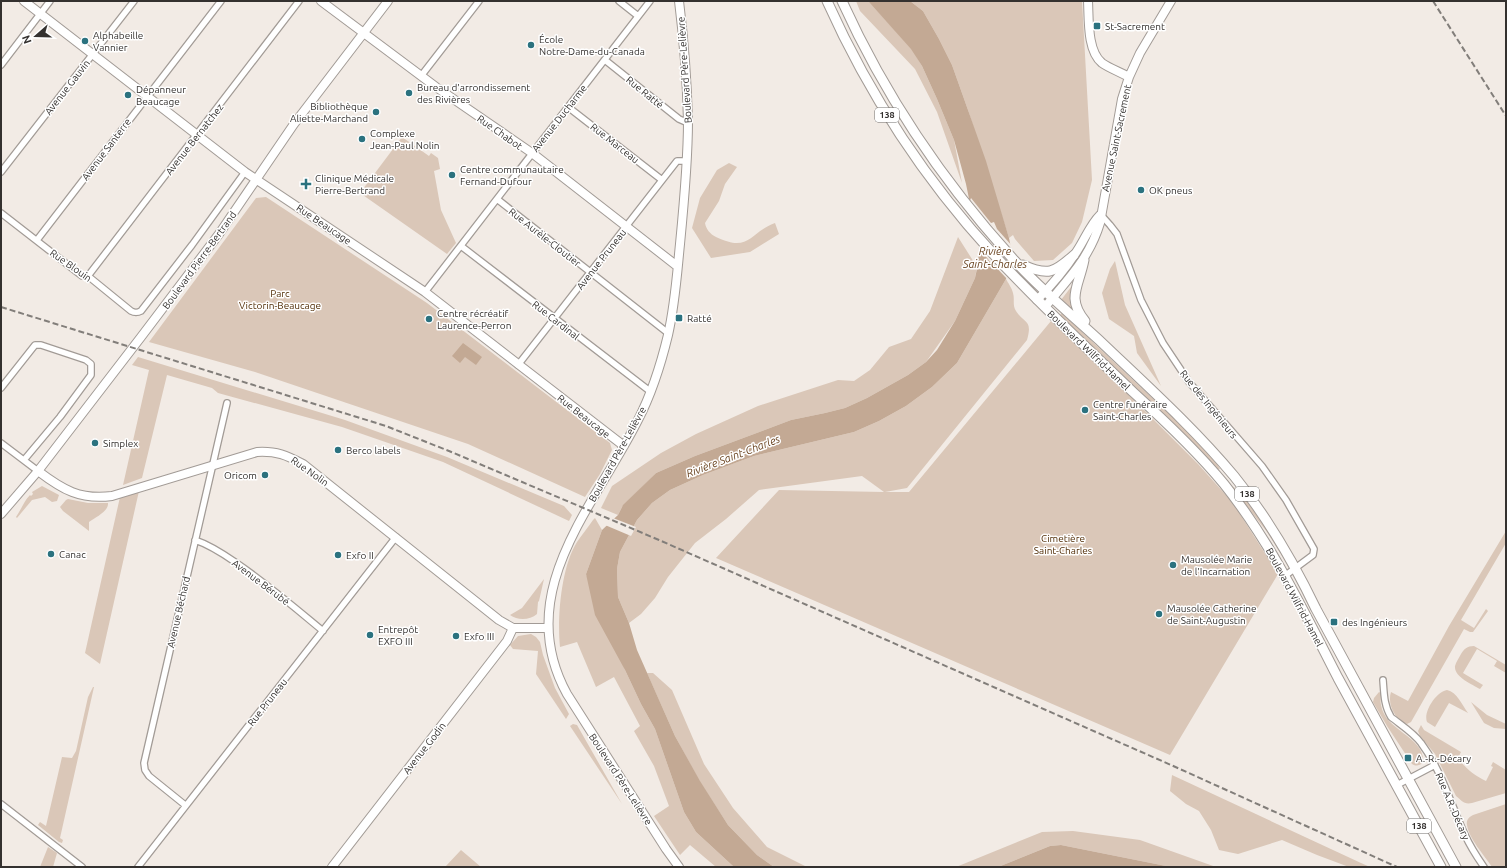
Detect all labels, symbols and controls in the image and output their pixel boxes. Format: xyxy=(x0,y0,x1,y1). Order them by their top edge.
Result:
north arrow xyxy=(16,16,56,56)
street label: Boulevard Père-Lelièvre xyxy=(675,16,694,124)
marker: St-Sacrement xyxy=(1092,21,1102,31)
place label: St-Sacrement xyxy=(1105,21,1165,32)
place label: Alphabeille Vannier xyxy=(93,30,143,53)
place label: École Notre-Dame-du-Canada xyxy=(539,33,645,57)
text: N xyxy=(20,34,34,45)
marker: Alphabeille Vannier xyxy=(80,36,90,46)
marker: École Notre-Dame-du-Canada xyxy=(526,40,536,50)
street label: Avenue Gauvin xyxy=(43,58,92,117)
street label: Rue Ratté xyxy=(624,74,665,111)
place label: Bureau d'arrondissement des Rivières xyxy=(417,82,530,105)
street label: Avenue Ducharme xyxy=(530,83,589,154)
street label: Avenue Saint-Sacrement xyxy=(1100,83,1133,193)
place label: Dépanneur Beaucage xyxy=(136,84,186,107)
marker: Bureau d'arrondissement des Rivières xyxy=(404,88,414,98)
marker: Dépanneur Beaucage xyxy=(123,90,133,100)
street label: Avenue Bernatchez xyxy=(163,101,226,177)
place label: Bibliothèque Aliette-Marchand xyxy=(290,101,368,124)
marker: Bibliothèque Aliette-Marchand xyxy=(371,107,381,117)
road number: 138 xyxy=(875,108,899,122)
street label: Rue Chabot xyxy=(475,113,524,152)
street label: Avenue Santerre xyxy=(80,116,133,182)
street label: Rue Marceau xyxy=(588,121,641,166)
place label: Complexe Jean-Paul Nolin xyxy=(370,128,440,151)
marker: Complexe Jean-Paul Nolin xyxy=(357,134,367,144)
place label: Centre communautaire Fernand-Dufour xyxy=(460,164,564,187)
marker: Centre communautaire Fernand-Dufour xyxy=(447,170,457,180)
place label: Clinique Médicale Pierre-Bertrand xyxy=(315,173,394,196)
marker: Clinique Médicale Pierre-Bertrand xyxy=(300,178,312,190)
marker: OK pneus xyxy=(1136,185,1146,195)
place label: OK pneus xyxy=(1149,185,1192,196)
street label: Rue Beaucage xyxy=(294,202,353,247)
street label: Rue Aurèle-Cloutier xyxy=(507,206,583,269)
street label: Boulevard Pierre-Bertrand xyxy=(160,209,239,311)
street label: Avenue Pruneau xyxy=(574,227,628,292)
water label: Rivière Saint-Charles xyxy=(962,245,1028,270)
street label: Rue Blouin xyxy=(48,247,94,284)
park label: Parc Victorin-Beaucage xyxy=(239,288,321,311)
street label: Rue Cardinal xyxy=(530,299,582,342)
place label: Centre récréatif Laurence-Perron xyxy=(437,308,511,331)
street label: Boulevard Wilfrid-Hamel xyxy=(1045,308,1132,393)
marker: Ratté xyxy=(674,313,684,323)
place label: Ratté xyxy=(687,313,712,324)
marker: Centre récréatif Laurence-Perron xyxy=(424,314,434,324)
street label: Rue des Ingénieurs xyxy=(1178,368,1240,441)
street label: Rue Beaucage xyxy=(555,393,612,440)
place label: Centre funéraire Saint-Charles xyxy=(1093,399,1167,422)
street label: Boulevard Père-Lelièvre xyxy=(587,405,648,504)
marker: Centre funéraire Saint-Charles xyxy=(1080,405,1090,415)
water label: Rivière Saint-Charles xyxy=(684,432,782,479)
marker: Simplex xyxy=(90,438,100,448)
place label: Simplex xyxy=(103,438,138,449)
marker: Berco labels xyxy=(333,445,343,455)
place label: Berco labels xyxy=(346,445,401,456)
street label: Rue Nolin xyxy=(289,454,331,488)
place label: Oricom xyxy=(224,470,257,481)
marker: Oricom xyxy=(260,470,270,480)
road number: 138 xyxy=(1235,487,1259,501)
park label: Cimetière Saint-Charles xyxy=(1034,533,1092,556)
street label: Boulevard Wilfrid-Hamel xyxy=(1264,546,1325,649)
marker: Canac xyxy=(46,549,56,559)
place label: Canac xyxy=(59,549,86,560)
marker: Exfo II xyxy=(333,550,343,560)
place label: Exfo II xyxy=(346,550,374,561)
place label: Mausolée Marie de l'Incarnation xyxy=(1181,554,1252,577)
street label: Avenue Bérubé xyxy=(230,557,291,607)
marker: Mausolée Marie de l'Incarnation xyxy=(1168,560,1178,570)
street label: Avenue Béchard xyxy=(165,575,192,649)
place label: Mausolée Catherine de Saint-Augustin xyxy=(1167,603,1257,626)
marker: Mausolée Catherine de Saint-Augustin xyxy=(1154,609,1164,619)
marker: des Ingénieurs xyxy=(1329,617,1339,627)
place label: des Ingénieurs xyxy=(1342,617,1407,628)
place label: Entrepôt EXFO III xyxy=(378,624,418,647)
marker: Entrepôt EXFO III xyxy=(365,630,375,640)
marker: Exfo III xyxy=(451,631,461,641)
place label: Exfo III xyxy=(464,631,494,642)
street label: Rue Pruneau xyxy=(245,676,289,728)
street label: Avenue Godin xyxy=(401,720,448,776)
street label: Boulevard Père-Lelièvre xyxy=(587,731,654,827)
marker: A.-R.-Décary xyxy=(1403,753,1413,763)
place label: A.-R.-Décary xyxy=(1416,753,1471,764)
street label: Rue A.R.-Décary xyxy=(1433,771,1472,842)
road number: 138 xyxy=(1407,819,1431,833)

